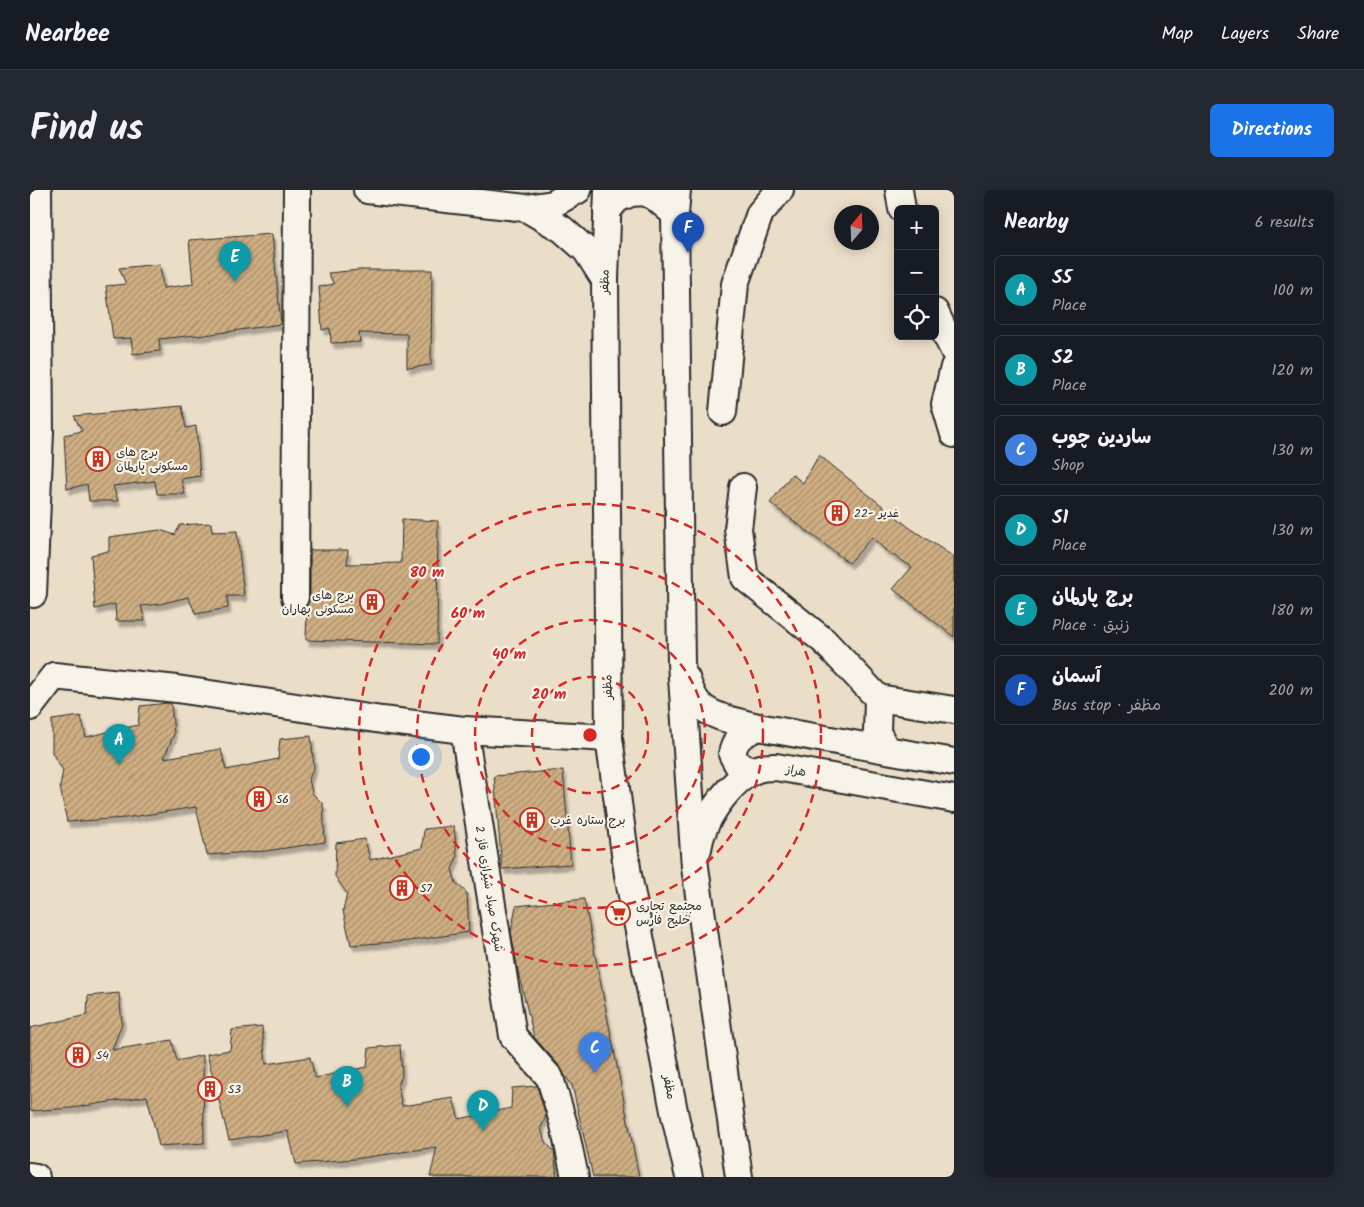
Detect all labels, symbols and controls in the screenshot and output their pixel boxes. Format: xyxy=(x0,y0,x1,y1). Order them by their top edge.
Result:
text: Nearbee xyxy=(25,15,110,54)
text: Map xyxy=(1162,20,1193,49)
text: Layers xyxy=(1221,20,1269,49)
text: Share xyxy=(1297,20,1339,49)
text: Find us xyxy=(30,102,143,158)
button: Directions xyxy=(1210,104,1334,157)
north arrow xyxy=(834,205,879,250)
map controls xyxy=(894,205,939,340)
button: + xyxy=(894,205,939,250)
text: Nearby xyxy=(1004,206,1069,239)
text: 6 results xyxy=(1255,210,1314,235)
pin: F xyxy=(672,212,704,253)
pin: E xyxy=(219,241,251,282)
button: − xyxy=(894,250,939,295)
text: S5 xyxy=(1052,263,1072,293)
street label: مظفر xyxy=(595,269,615,296)
text: A xyxy=(1016,278,1026,303)
text: 100 m xyxy=(1273,278,1313,303)
text: Place xyxy=(1052,293,1086,318)
button: locate xyxy=(894,295,939,340)
text: S2 xyxy=(1052,343,1074,373)
text: B xyxy=(1016,358,1026,383)
text: 120 m xyxy=(1272,358,1313,383)
text: Place xyxy=(1052,373,1086,398)
text: ساردین چوب xyxy=(1052,423,1151,453)
text: C xyxy=(1016,438,1026,463)
text: 130 m xyxy=(1272,438,1313,463)
place label: برج های مسکونی پارلمان xyxy=(116,443,188,476)
building icon: برج های مسکونی پارلمان xyxy=(85,446,111,472)
text: Shop xyxy=(1052,453,1084,478)
building icon: 22- غدیر xyxy=(824,500,850,526)
text: S1 xyxy=(1052,503,1068,533)
place label: 22- غدیر xyxy=(854,504,899,523)
text: D xyxy=(1016,518,1026,543)
text: 130 m xyxy=(1272,518,1313,543)
text: Place xyxy=(1052,533,1086,558)
text: 80 m xyxy=(410,561,444,585)
text: برج پارلمان xyxy=(1052,582,1133,612)
place label: برج های مسکونی بهاران xyxy=(282,586,354,619)
building icon: برج های مسکونی بهاران xyxy=(359,589,385,615)
text: E xyxy=(1017,598,1025,623)
text: 180 m xyxy=(1271,598,1313,623)
text: 60 m xyxy=(451,602,485,626)
text: Place · زنبق xyxy=(1052,613,1130,638)
text: 40 m xyxy=(492,643,526,667)
text: آسمان xyxy=(1052,662,1101,692)
street label: مظفر xyxy=(598,674,618,701)
text: F xyxy=(1017,678,1025,703)
text: 200 m xyxy=(1269,678,1313,703)
text: 20 m xyxy=(532,683,566,707)
text: Bus stop · مظفر xyxy=(1052,693,1161,718)
pin: A xyxy=(103,724,135,765)
centre of rings xyxy=(581,726,599,744)
your location xyxy=(408,744,434,770)
street label: هراز xyxy=(783,760,808,782)
building icon: S6 xyxy=(246,786,272,812)
place label: S6 xyxy=(276,790,289,809)
building icon: برج ستاره غرب xyxy=(519,807,545,833)
place label: برج ستاره غرب xyxy=(550,811,626,830)
street label: شهرک صیاد شیرازی فاز 2 xyxy=(470,825,508,953)
building icon: S7 xyxy=(389,875,415,901)
place label: S7 xyxy=(420,879,432,898)
place label: مجتمع تجاری خلیح فارس xyxy=(636,897,702,930)
supermarket icon: مجتمع تجاری خلیح فارس xyxy=(605,900,631,926)
pin: C xyxy=(579,1032,611,1073)
building icon: S4 xyxy=(65,1042,91,1068)
place label: S4 xyxy=(96,1046,109,1065)
pin: B xyxy=(331,1066,363,1107)
street label: مظفر xyxy=(657,1072,681,1101)
building icon: S3 xyxy=(197,1076,223,1102)
place label: S3 xyxy=(228,1080,241,1099)
pin: D xyxy=(467,1090,499,1131)

